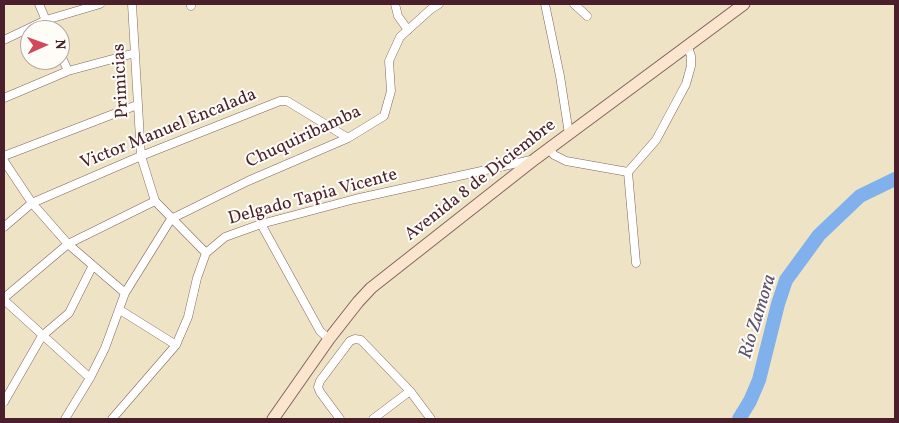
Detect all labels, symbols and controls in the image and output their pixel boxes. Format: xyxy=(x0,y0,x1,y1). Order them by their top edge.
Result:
north arrow xyxy=(20,20,70,70)
text: N xyxy=(50,39,69,50)
street label: Primicias xyxy=(109,43,135,119)
street label: Victor Manuel Encalada xyxy=(78,85,260,175)
street label: Chuquiribamba xyxy=(243,102,365,174)
street label: Avenida 8 de Diciembre xyxy=(401,115,561,247)
street label: Delgado Tapia Vicente xyxy=(226,165,400,231)
water label: Río Zamora xyxy=(735,272,783,362)

